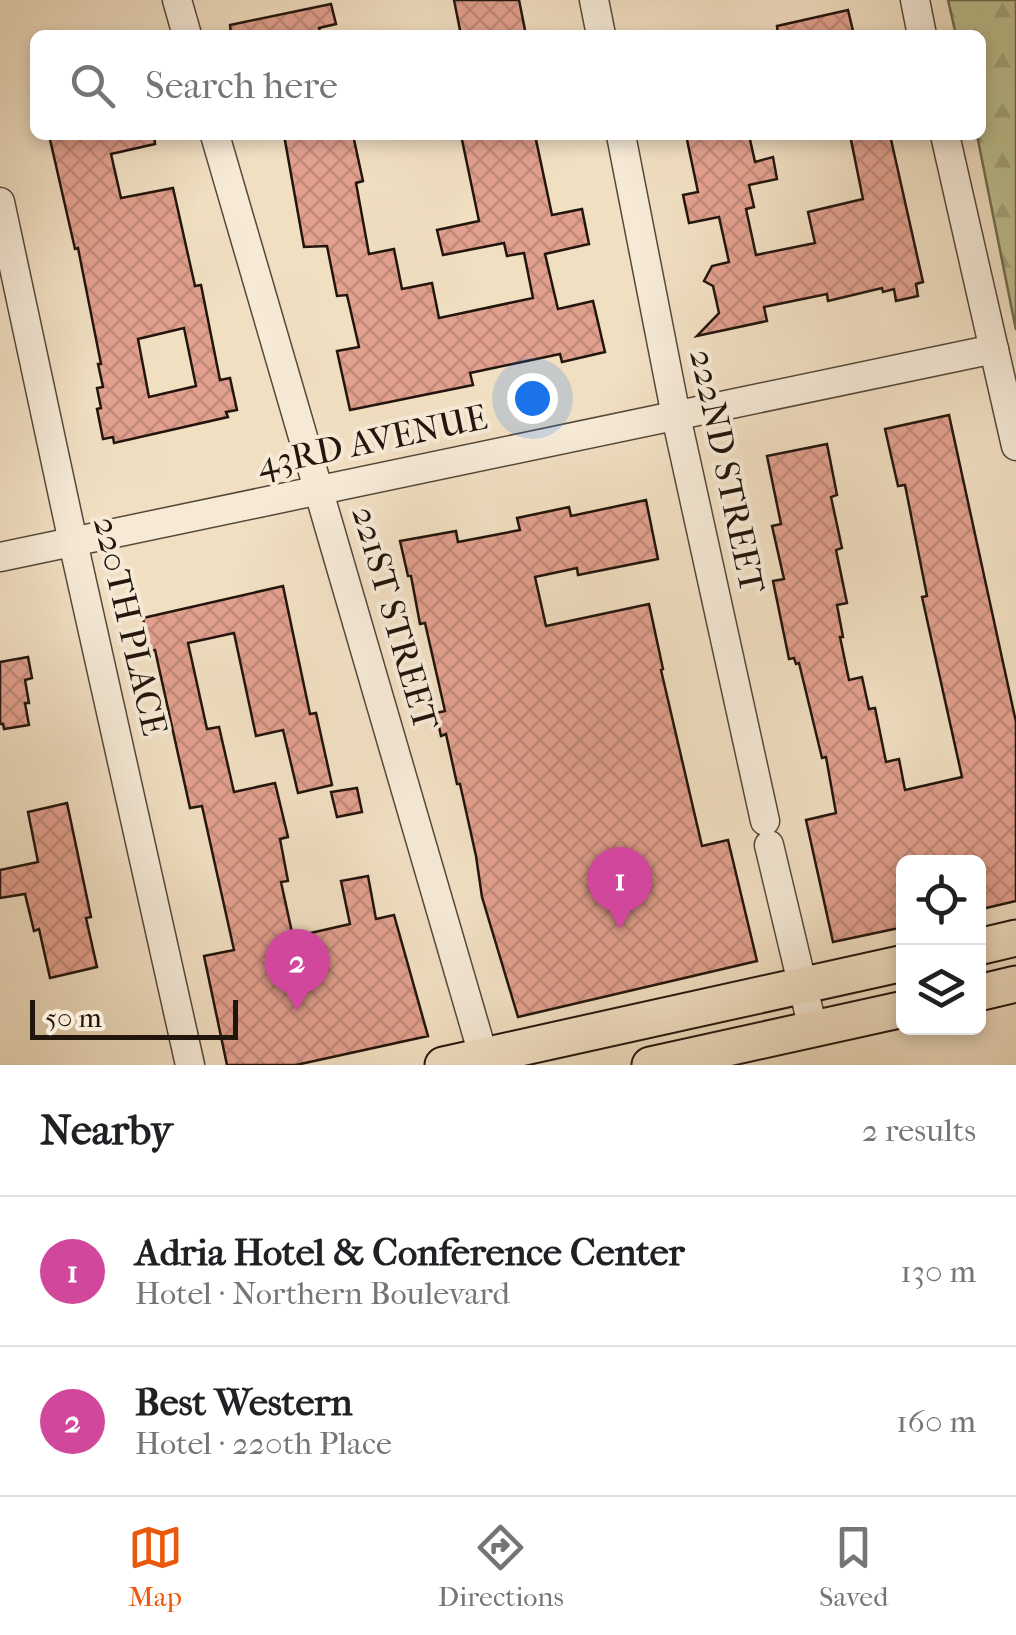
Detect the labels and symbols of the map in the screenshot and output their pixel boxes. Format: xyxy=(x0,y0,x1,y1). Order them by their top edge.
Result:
street label: 222ND STREET xyxy=(681,345,773,597)
your location xyxy=(507,373,558,424)
street label: 43RD AVENUE xyxy=(253,397,491,485)
street label: 221ST STREET xyxy=(343,501,447,735)
street label: 220TH PLACE xyxy=(85,512,175,740)
pin: 1 xyxy=(588,846,652,929)
pin: 2 xyxy=(264,928,330,1011)
scale bar xyxy=(30,995,238,1040)

